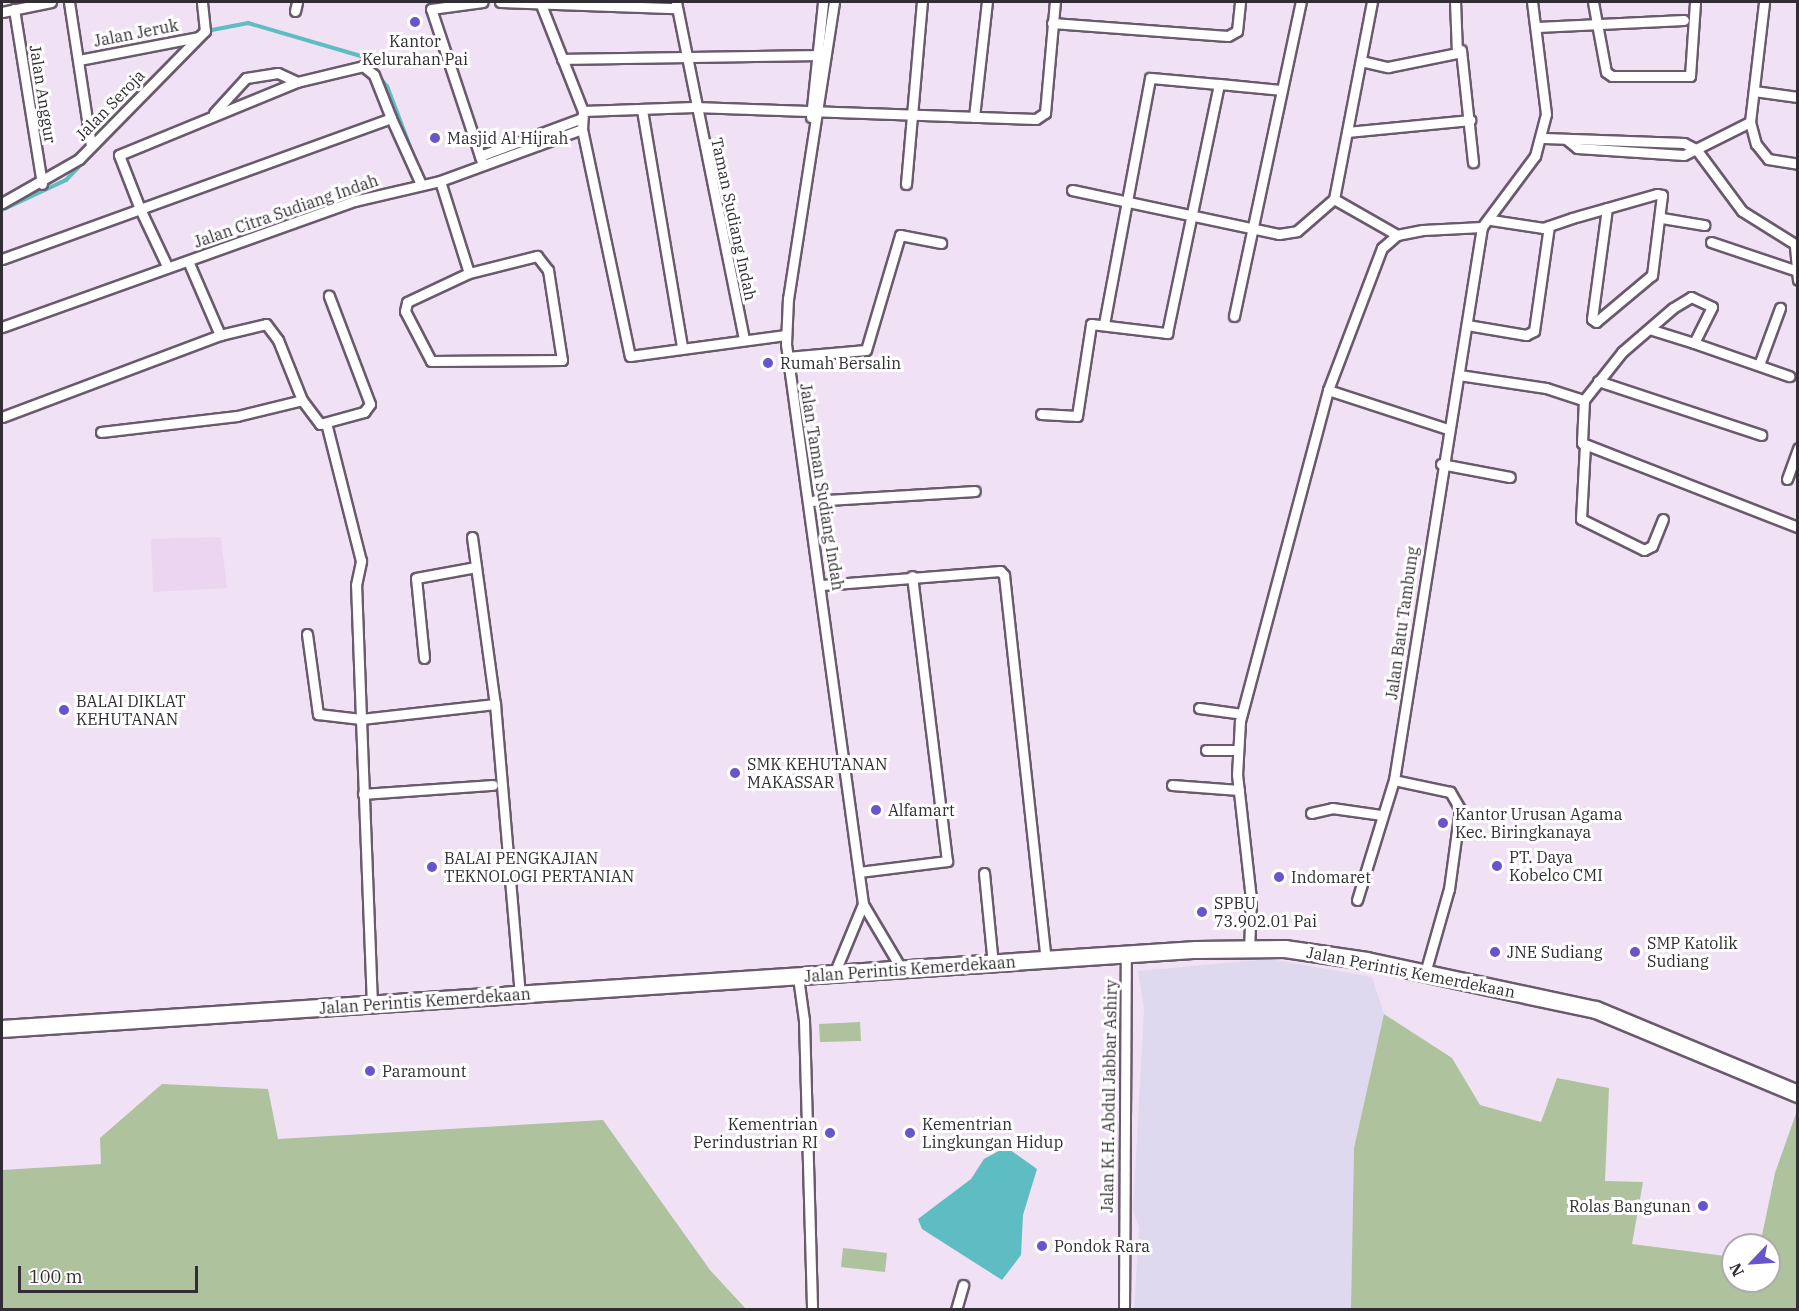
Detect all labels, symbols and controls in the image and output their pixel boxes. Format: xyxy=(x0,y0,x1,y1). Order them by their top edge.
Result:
street label: Jalan Jeruk xyxy=(92,15,180,51)
marker: Kantor Kelurahan Pai xyxy=(408,15,422,29)
place label: Kantor Kelurahan Pai xyxy=(362,31,468,69)
street label: Jalan Anggur xyxy=(26,44,60,144)
street label: Jalan Seroja xyxy=(71,66,149,144)
place label: Masjid Al Hijrah xyxy=(447,128,568,148)
marker: Masjid Al Hijrah xyxy=(428,131,442,145)
street label: Taman Sudiang Indah xyxy=(707,136,761,302)
street label: Jalan Citra Sudiang Indah xyxy=(191,170,381,252)
place label: Rumah Bersalin xyxy=(780,353,901,373)
marker: Rumah Bersalin xyxy=(761,356,775,370)
street label: Jalan Taman Sudiang Indah xyxy=(796,382,848,592)
street label: Jalan Batu Tambung xyxy=(1382,545,1422,701)
place label: BALAI DIKLAT KEHUTANAN xyxy=(76,691,186,729)
marker: BALAI DIKLAT KEHUTANAN xyxy=(57,703,71,717)
place label: SMK KEHUTANAN MAKASSAR xyxy=(747,754,888,792)
marker: SMK KEHUTANAN MAKASSAR xyxy=(728,766,742,780)
place label: Alfamart xyxy=(888,800,955,820)
marker: Alfamart xyxy=(869,803,883,817)
place label: Kantor Urusan Agama Kec. Biringkanaya xyxy=(1455,804,1622,842)
marker: Kantor Urusan Agama Kec. Biringkanaya xyxy=(1436,816,1450,830)
place label: PT. Daya Kobelco CMI xyxy=(1509,847,1603,885)
place label: BALAI PENGKAJIAN TEKNOLOGI PERTANIAN xyxy=(444,848,634,886)
marker: PT. Daya Kobelco CMI xyxy=(1490,859,1504,873)
marker: BALAI PENGKAJIAN TEKNOLOGI PERTANIAN xyxy=(425,860,439,874)
place label: Indomaret xyxy=(1291,867,1371,887)
marker: Indomaret xyxy=(1272,870,1286,884)
place label: SPBU 73.902.01 Pai xyxy=(1214,893,1317,931)
marker: SPBU 73.902.01 Pai xyxy=(1195,905,1209,919)
place label: SMP Katolik Sudiang xyxy=(1647,933,1738,971)
street label: Jalan Perintis Kemerdekaan xyxy=(1305,942,1517,1002)
place label: JNE Sudiang xyxy=(1507,942,1602,962)
marker: JNE Sudiang xyxy=(1488,945,1502,959)
marker: SMP Katolik Sudiang xyxy=(1628,945,1642,959)
street label: Jalan Perintis Kemerdekaan xyxy=(804,952,1016,986)
street label: Jalan K.H. Abdul Jabbar Ashiry xyxy=(1097,979,1121,1213)
street label: Jalan Perintis Kemerdekaan xyxy=(319,984,531,1018)
place label: Paramount xyxy=(382,1061,466,1081)
marker: Paramount xyxy=(363,1064,377,1078)
place label: Kementrian Perindustrian RI xyxy=(693,1114,818,1152)
place label: Kementrian Lingkungan Hidup xyxy=(922,1114,1063,1152)
marker: Kementrian Perindustrian RI xyxy=(823,1126,837,1140)
marker: Kementrian Lingkungan Hidup xyxy=(903,1126,917,1140)
place label: Rolas Bangunan xyxy=(1569,1196,1691,1216)
marker: Rolas Bangunan xyxy=(1696,1199,1710,1213)
north arrow xyxy=(1721,1233,1781,1293)
place label: Pondok Rara xyxy=(1054,1236,1150,1256)
marker: Pondok Rara xyxy=(1035,1239,1049,1253)
scale bar xyxy=(21,1254,201,1292)
text: N xyxy=(1725,1260,1748,1280)
text: 100 m xyxy=(29,1265,83,1288)

